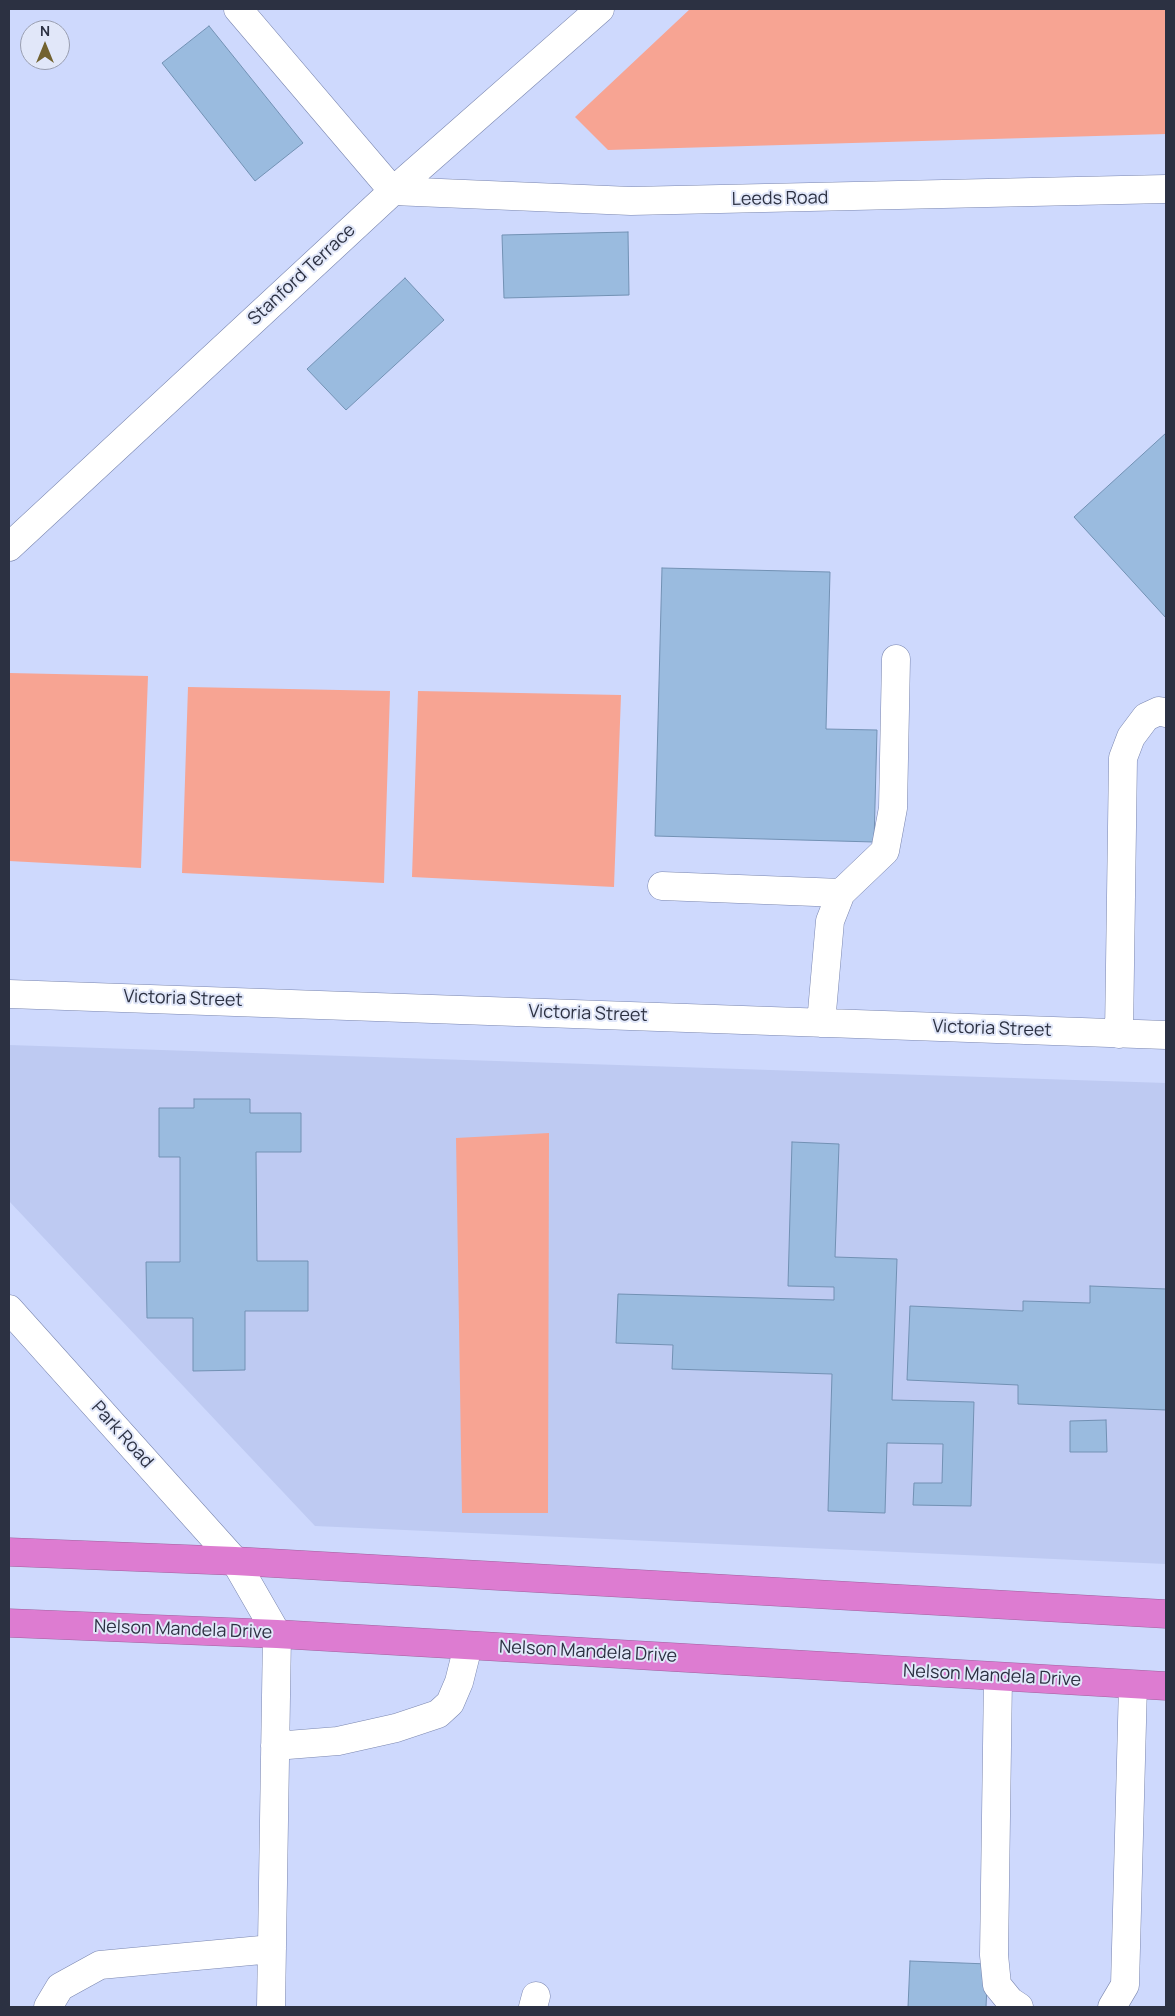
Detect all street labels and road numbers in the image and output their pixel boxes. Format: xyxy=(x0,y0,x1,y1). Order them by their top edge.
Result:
street label: Leeds Road xyxy=(732,187,828,211)
street label: Stanford Terrace xyxy=(244,220,360,330)
street label: Victoria Street xyxy=(123,986,243,1012)
street label: Victoria Street xyxy=(528,1001,648,1027)
street label: Victoria Street xyxy=(932,1016,1052,1042)
street label: Park Road xyxy=(86,1397,158,1473)
street label: Nelson Mandela Drive xyxy=(94,1616,272,1644)
street label: Nelson Mandela Drive xyxy=(498,1637,678,1667)
street label: Nelson Mandela Drive xyxy=(902,1661,1082,1691)

